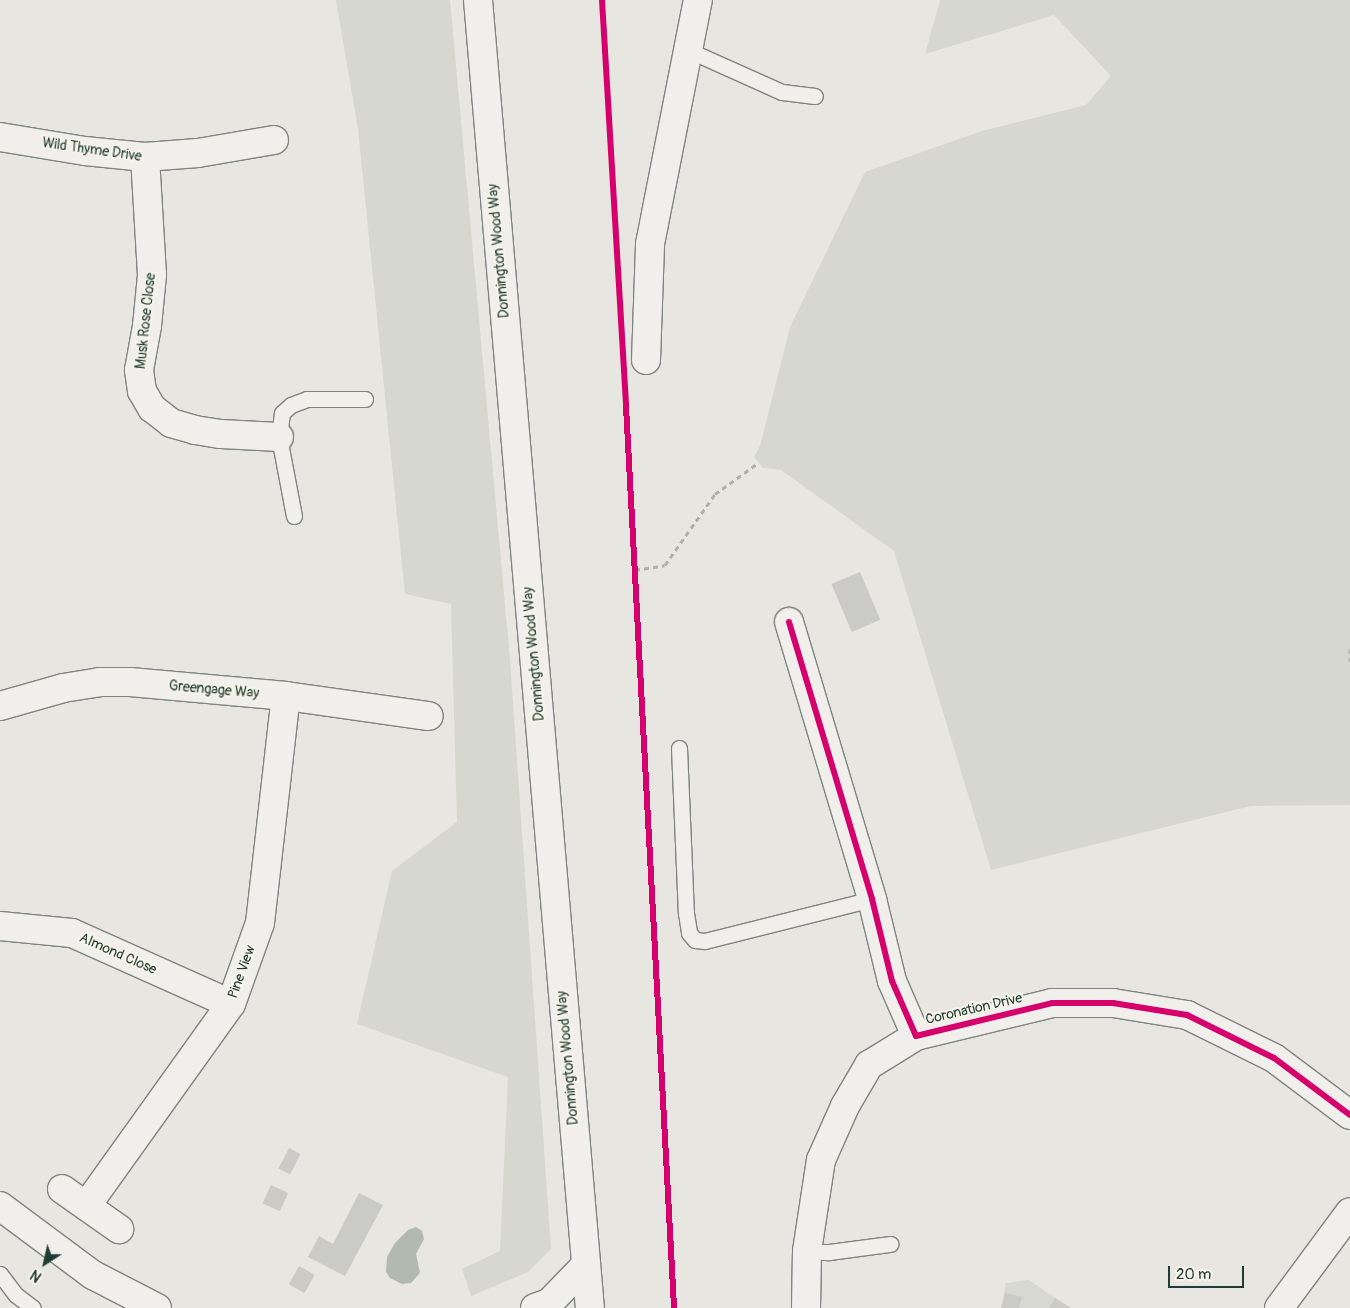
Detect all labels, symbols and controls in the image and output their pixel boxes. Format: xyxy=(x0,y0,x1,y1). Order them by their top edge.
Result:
street label: Wild Thyme Drive xyxy=(41,135,143,165)
street label: Donnington Wood Way xyxy=(485,183,513,319)
street label: Musk Rose Close xyxy=(133,272,159,370)
street label: Donnington Wood Way xyxy=(520,586,548,722)
street label: Greengage Way xyxy=(168,678,260,702)
street label: Almond Close xyxy=(77,930,159,978)
street label: Pine View xyxy=(225,943,259,1001)
street label: Donnington Wood Way xyxy=(554,990,582,1126)
street label: Coronation Drive xyxy=(924,990,1024,1028)
north arrow xyxy=(20,1238,70,1288)
scale bar xyxy=(1170,1256,1246,1288)
text: 20 m xyxy=(1176,1265,1211,1284)
text: N xyxy=(27,1266,45,1285)

